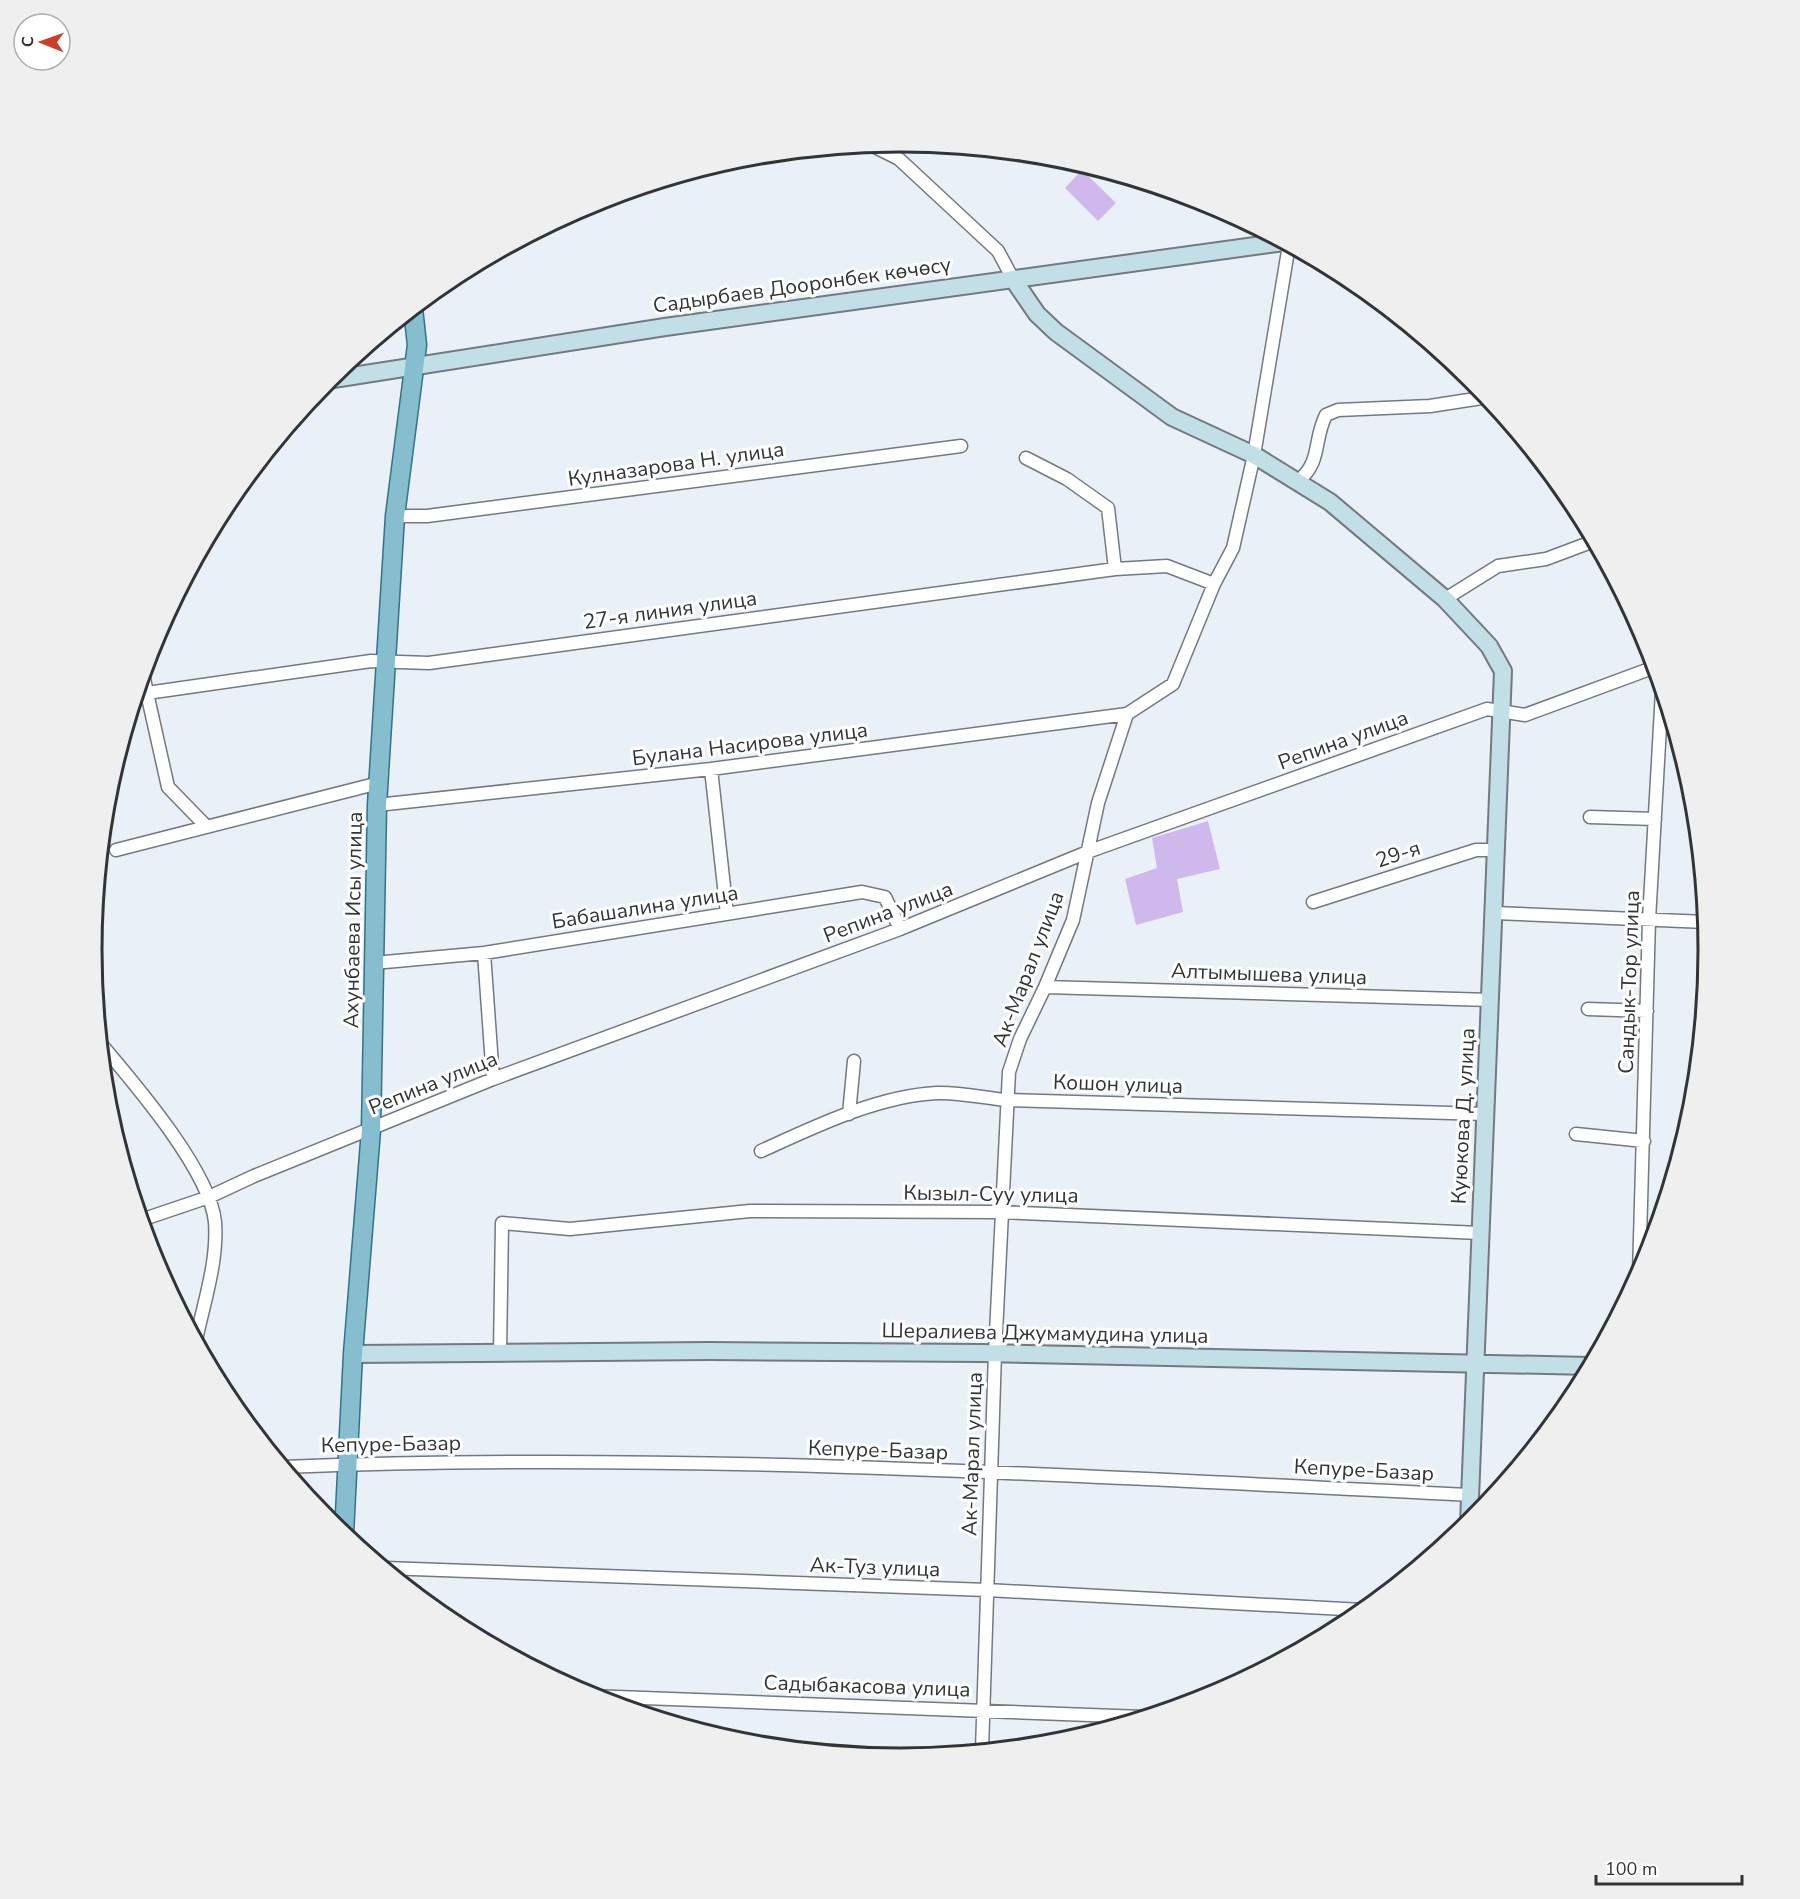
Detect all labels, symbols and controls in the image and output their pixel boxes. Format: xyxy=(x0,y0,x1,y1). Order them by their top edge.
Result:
north arrow xyxy=(12,12,72,72)
text: С xyxy=(17,36,39,47)
street label: Садырбаев Дооронбек көчөсү xyxy=(651,250,953,320)
street label: Кулназарова Н. улица xyxy=(566,435,786,493)
street label: 27-я линия улица xyxy=(581,584,759,636)
street label: Репина улица xyxy=(1274,704,1412,776)
street label: Булана Насирова улица xyxy=(631,716,869,772)
street label: Ахунбаева Исы улица xyxy=(337,811,369,1029)
street label: 29-я xyxy=(1372,834,1424,874)
street label: Репина улица xyxy=(819,874,957,950)
street label: Бабашалина улица xyxy=(550,878,740,936)
street label: Ак-Марал улица xyxy=(985,887,1071,1051)
street label: Сандык-Тор улица xyxy=(1612,890,1646,1074)
street label: Алтымышева улица xyxy=(1171,957,1367,991)
street label: Куюкова Д. улица xyxy=(1444,1027,1482,1205)
street label: Репина улица xyxy=(364,1044,502,1122)
street label: Кошон улица xyxy=(1052,1068,1184,1100)
street label: Кызыл-Суу улица xyxy=(903,1178,1079,1210)
street label: Шералиева Джумамудина улица xyxy=(881,1316,1209,1350)
street label: Ак-Марал улица xyxy=(955,1371,989,1537)
street label: Кепуре-Базар xyxy=(321,1429,461,1459)
street label: Кепуре-Базар xyxy=(807,1434,949,1466)
street label: Кепуре-Базар xyxy=(1293,1452,1435,1488)
street label: Ак-Туз улица xyxy=(809,1551,941,1583)
street label: Садыбакасова улица xyxy=(763,1668,971,1704)
scale bar xyxy=(1596,1848,1742,1886)
text: 100 m xyxy=(1605,1857,1657,1881)

